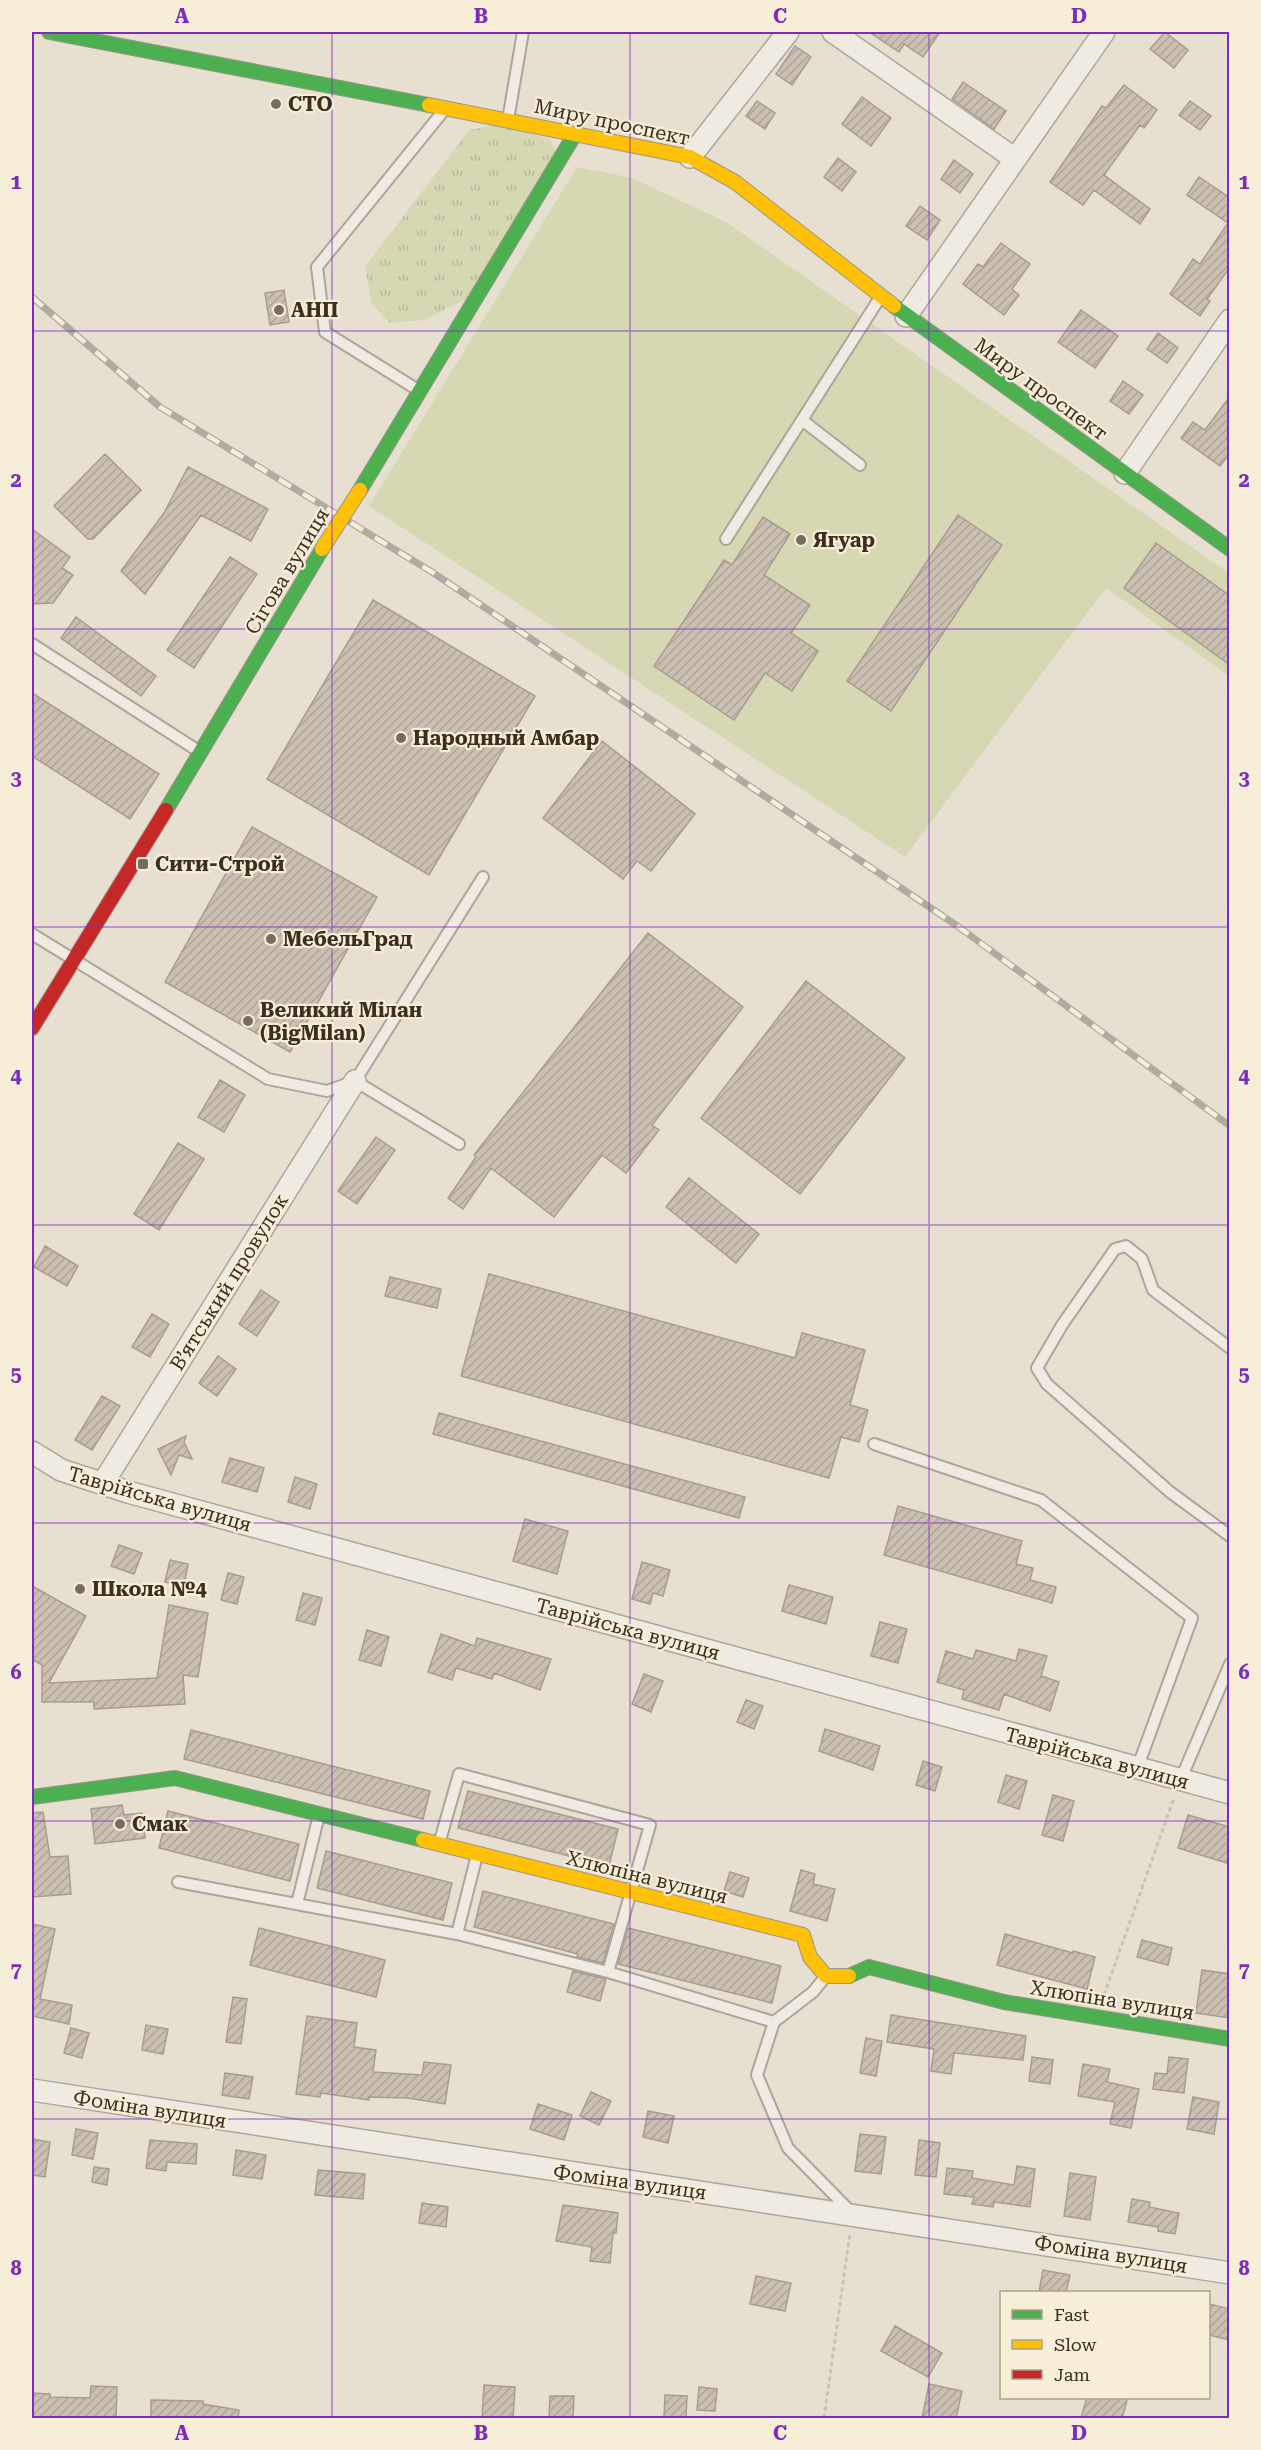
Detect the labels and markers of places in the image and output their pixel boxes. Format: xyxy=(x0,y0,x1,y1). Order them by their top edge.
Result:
place label: СТО xyxy=(288,92,333,116)
marker: СТО xyxy=(269,97,283,111)
place label: АНП xyxy=(291,298,338,322)
marker: АНП xyxy=(272,303,286,317)
place label: Ягуар xyxy=(813,528,875,552)
marker: Ягуар xyxy=(794,533,808,547)
place label: Народный Амбар xyxy=(413,726,599,750)
marker: Народный Амбар xyxy=(394,731,408,745)
place label: Сити-Строй xyxy=(155,852,285,876)
marker: Сити-Строй xyxy=(136,857,150,871)
place label: МебельГрад xyxy=(283,927,413,951)
marker: МебельГрад xyxy=(264,932,278,946)
place label: Великий Мілан (BigMilan) xyxy=(260,998,422,1045)
marker: Великий Мілан (BigMilan) xyxy=(241,1014,255,1028)
place label: Школа №4 xyxy=(92,1577,207,1601)
marker: Школа №4 xyxy=(73,1582,87,1596)
place label: Смак xyxy=(132,1812,188,1836)
marker: Смак xyxy=(113,1817,127,1831)

